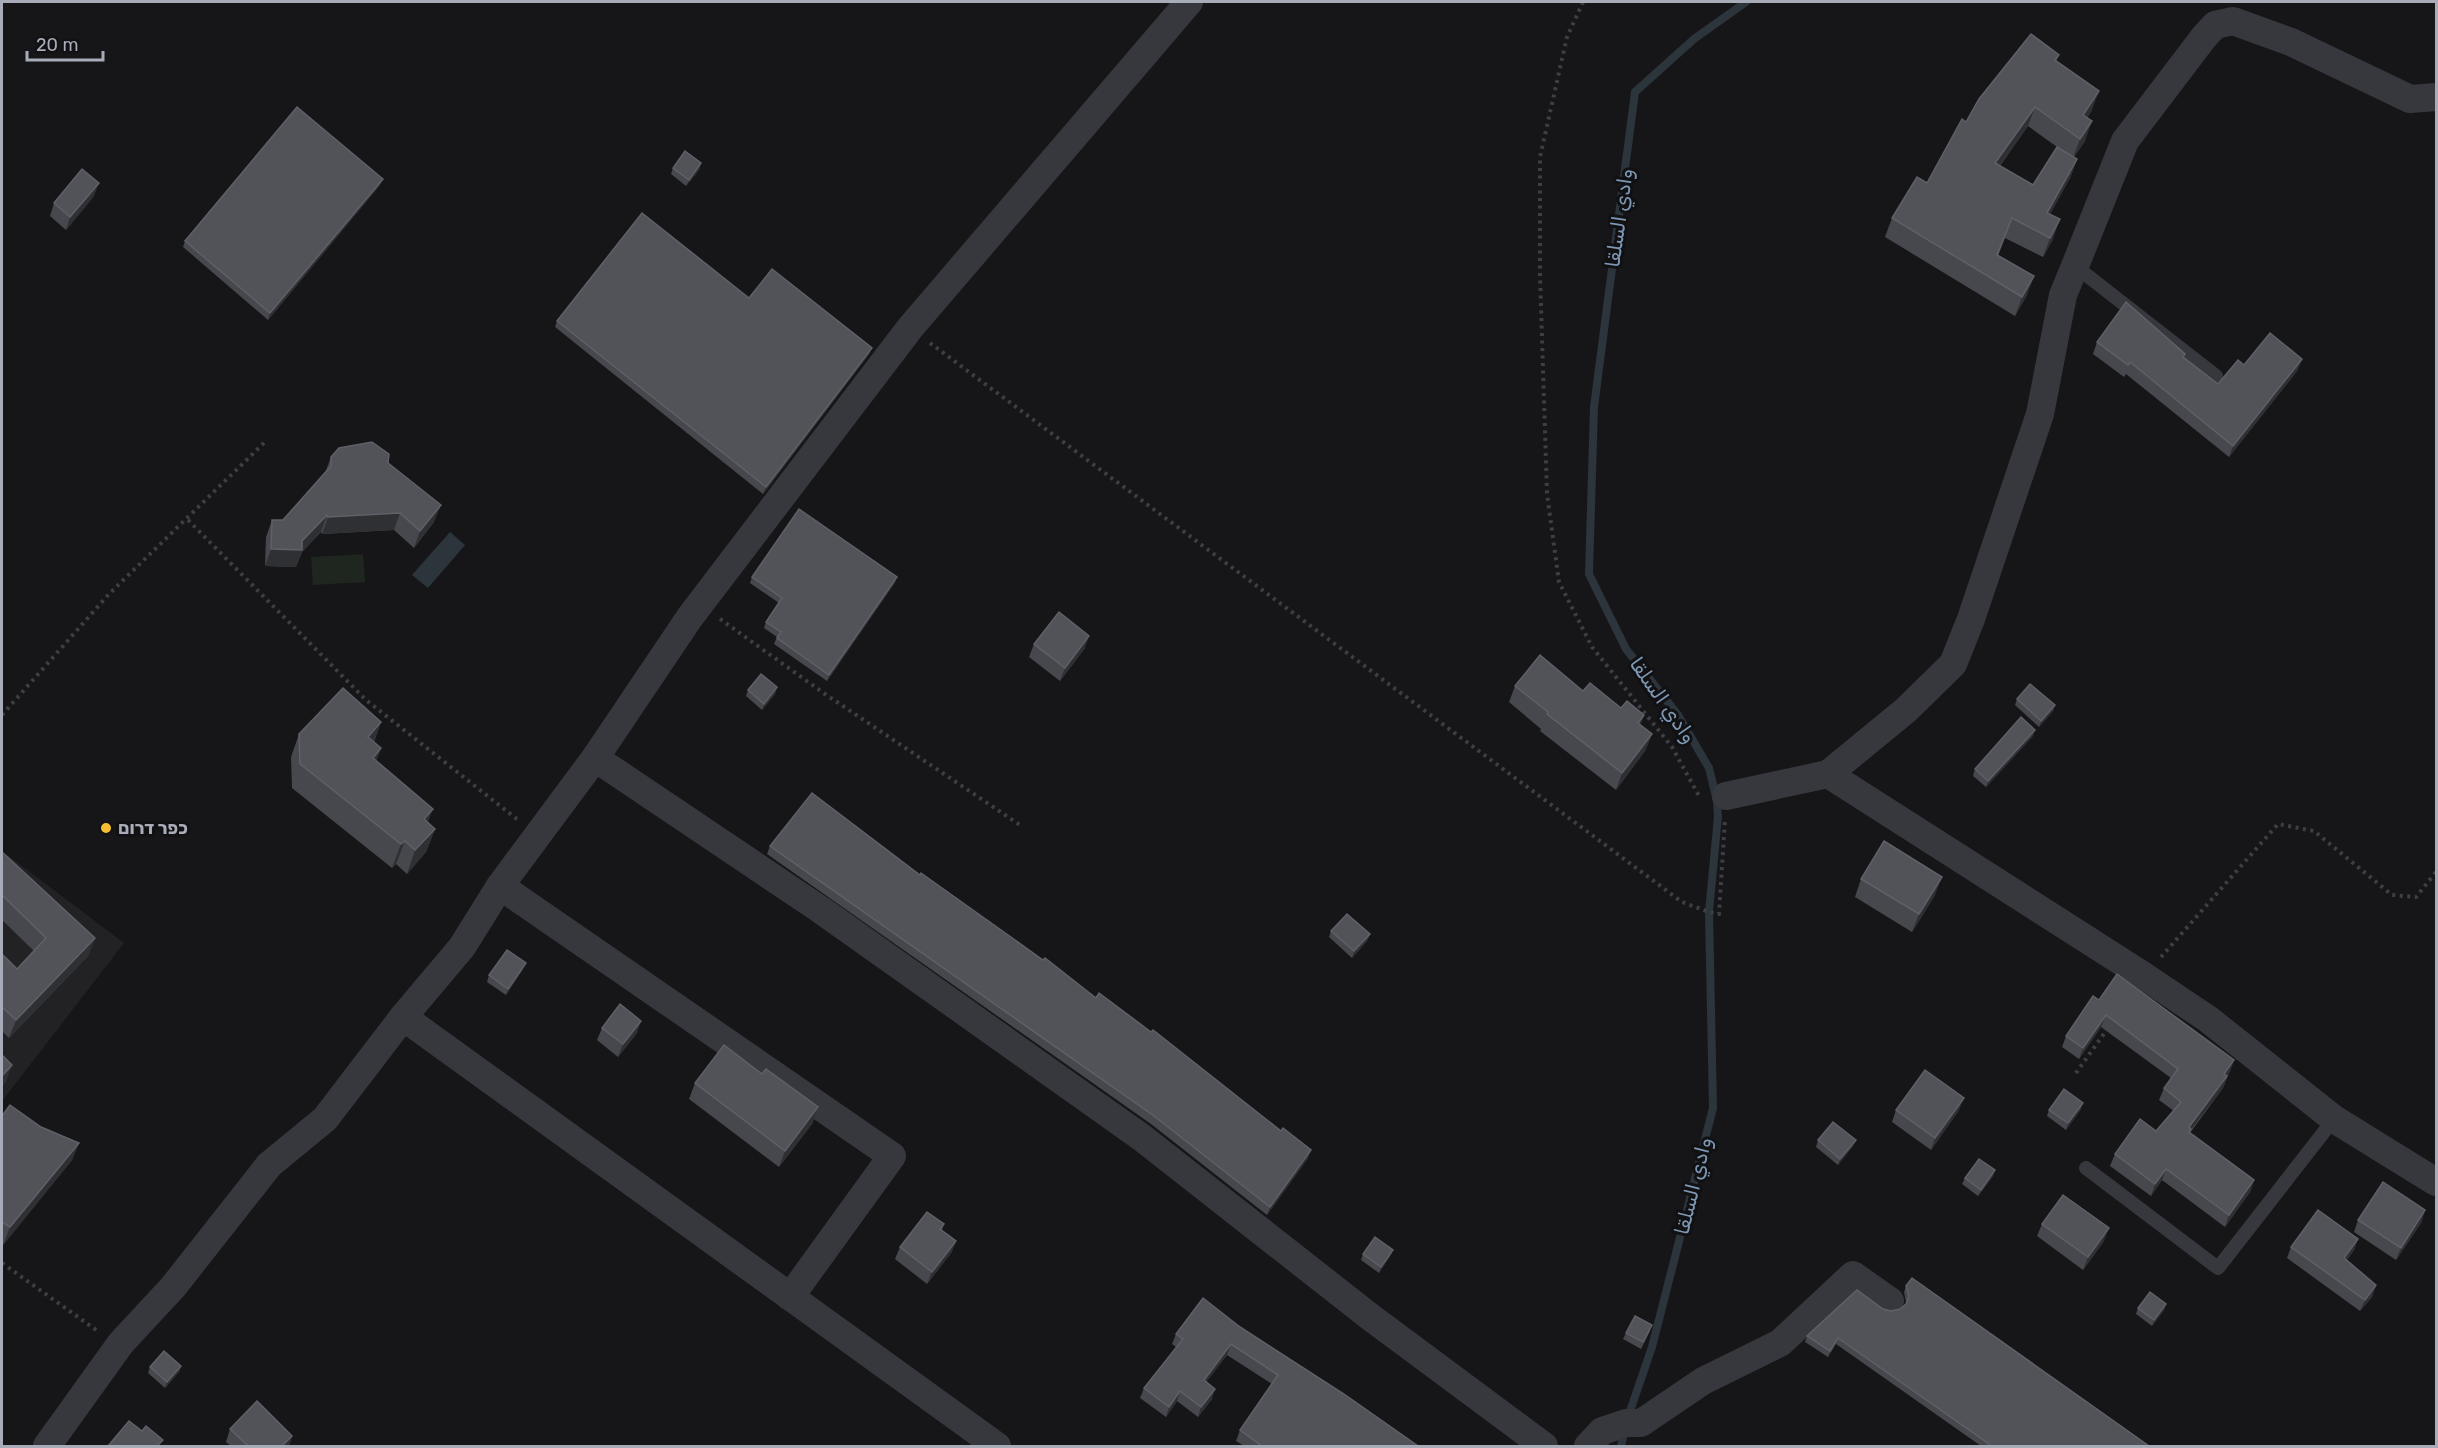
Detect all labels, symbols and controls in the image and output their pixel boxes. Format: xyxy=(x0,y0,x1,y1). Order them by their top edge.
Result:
scale bar xyxy=(27,24,104,62)
text: 20 m xyxy=(36,34,78,56)
water label: وادي السلقا xyxy=(1600,167,1640,269)
water label: وادي السلقا xyxy=(1623,652,1701,749)
place label: כפר דרום xyxy=(118,817,188,839)
marker: כפר דרום xyxy=(99,821,113,835)
water label: وادي السلقا xyxy=(1669,1135,1719,1238)

